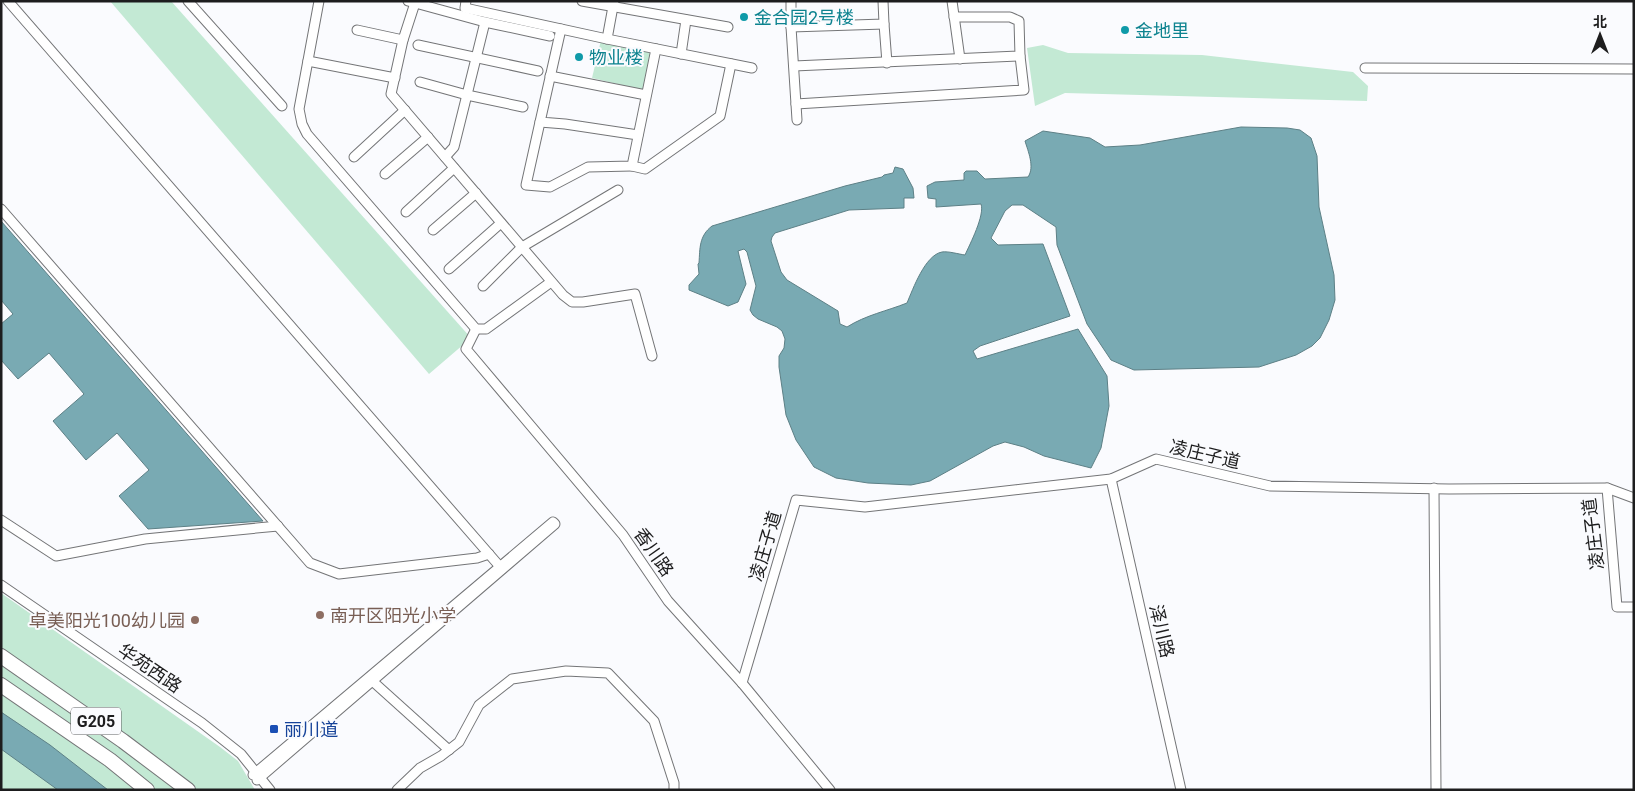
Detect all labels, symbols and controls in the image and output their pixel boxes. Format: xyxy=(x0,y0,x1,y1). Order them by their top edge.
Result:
place label: 金合园2号楼 xyxy=(754,7,854,28)
north arrow xyxy=(1575,10,1625,60)
marker: 金合园2号楼 xyxy=(738,11,750,23)
text: 北 xyxy=(1593,14,1607,30)
place label: 金地里 xyxy=(1135,20,1189,41)
marker: 金地里 xyxy=(1119,24,1131,36)
place label: 物业楼 xyxy=(589,47,643,68)
marker: 物业楼 xyxy=(573,51,585,63)
street label: 凌庄子道 xyxy=(1168,436,1242,472)
street label: 凌庄子道 xyxy=(1578,497,1608,571)
street label: 凌庄子道 xyxy=(745,509,785,583)
street label: 香川路 xyxy=(630,524,678,580)
street label: 泽川路 xyxy=(1146,602,1178,660)
place label: 南开区阳光小学 xyxy=(330,605,456,626)
marker: 南开区阳光小学 xyxy=(314,609,326,621)
place label: 卓美阳光100幼儿园 xyxy=(29,610,185,631)
marker: 卓美阳光100幼儿园 xyxy=(189,614,201,626)
street label: 华苑西路 xyxy=(114,639,186,697)
road number: G205 xyxy=(71,708,121,734)
place label: 丽川道 xyxy=(284,719,338,740)
marker: 丽川道 xyxy=(268,723,280,735)

